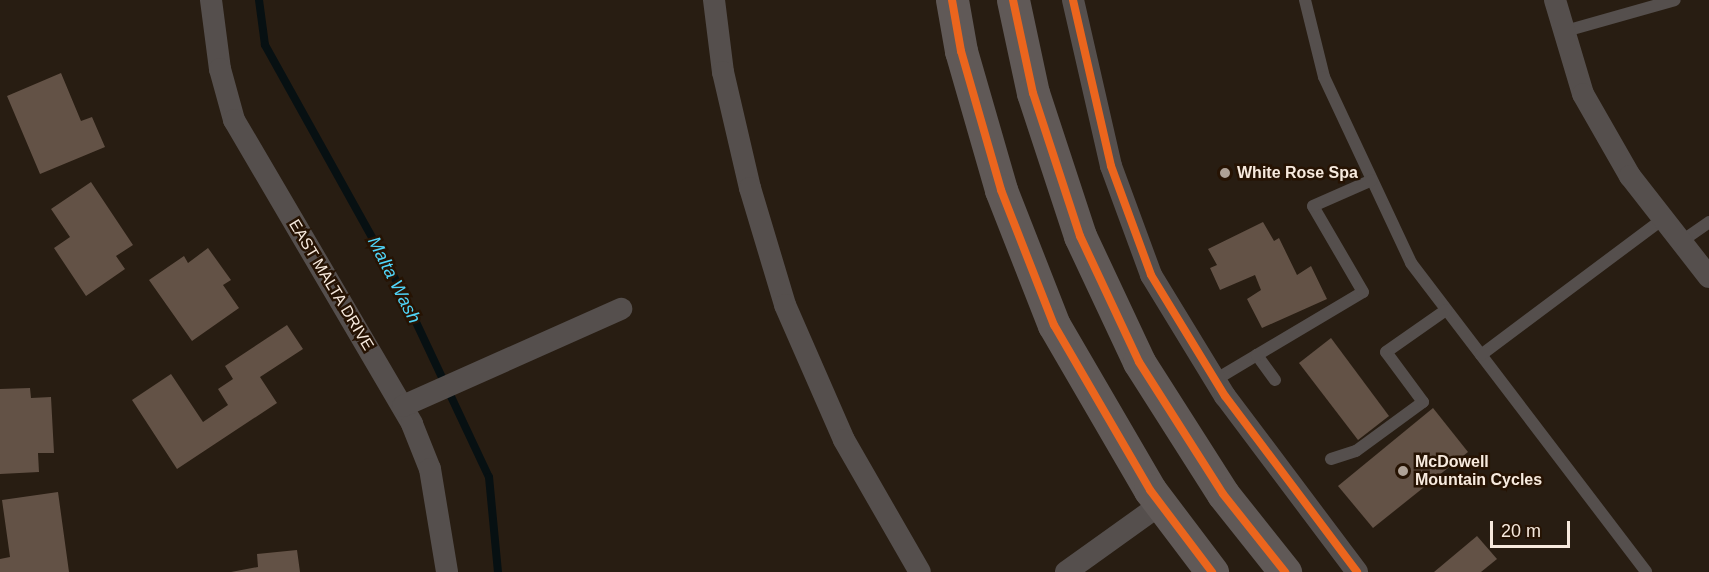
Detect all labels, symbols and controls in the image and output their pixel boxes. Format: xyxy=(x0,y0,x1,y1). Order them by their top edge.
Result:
place label: White Rose Spa xyxy=(1237,163,1358,183)
marker: White Rose Spa xyxy=(1218,166,1232,180)
street label: EAST MALTA DRIVE xyxy=(284,216,378,354)
water label: Malta Wash xyxy=(363,233,425,327)
place label: McDowell Mountain Cycles xyxy=(1415,452,1542,490)
marker: McDowell Mountain Cycles xyxy=(1396,464,1410,478)
scale bar xyxy=(1493,509,1572,547)
text: 20 m xyxy=(1501,521,1541,541)

